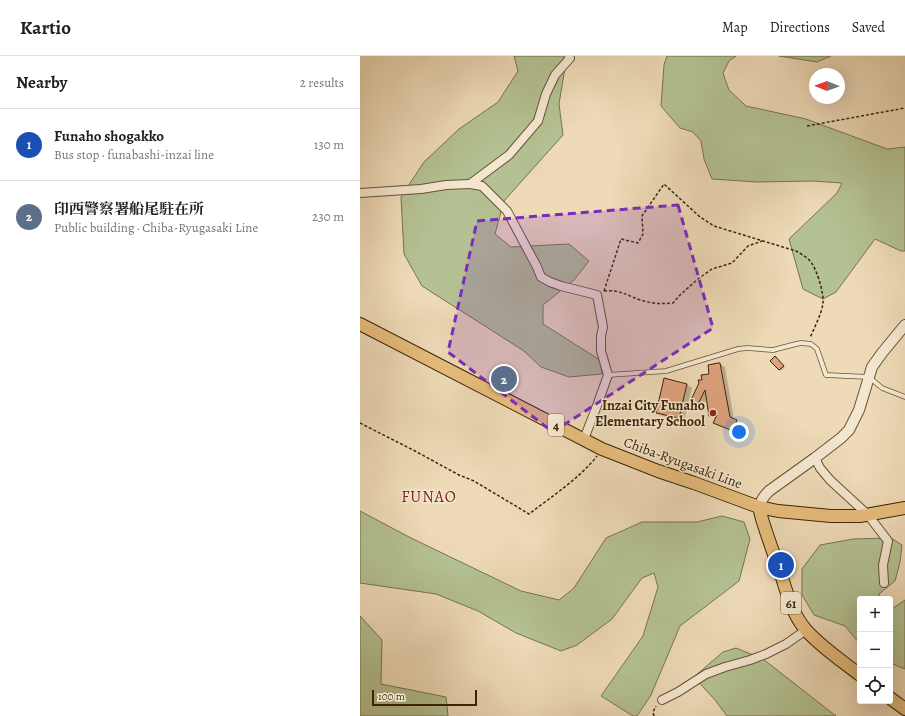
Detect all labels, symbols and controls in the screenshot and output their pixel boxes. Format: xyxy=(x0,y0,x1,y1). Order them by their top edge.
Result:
text: Kartio xyxy=(20,15,71,41)
text: Map xyxy=(722,18,748,37)
text: Directions xyxy=(770,18,830,37)
text: Saved xyxy=(852,18,885,37)
north arrow xyxy=(809,68,845,104)
text: Nearby xyxy=(16,71,67,94)
text: 2 results xyxy=(300,74,344,91)
text: Funaho shogakko xyxy=(54,126,164,146)
text: 1 xyxy=(27,136,31,153)
text: 130 m xyxy=(314,136,344,153)
text: Bus stop · funabashi-inzai line xyxy=(54,146,214,163)
text: 印西警察署船尾駐在所 xyxy=(54,199,204,219)
text: 2 xyxy=(26,208,32,225)
text: 230 m xyxy=(312,208,344,225)
text: Public building · Chiba-Ryugasaki Line xyxy=(54,219,258,236)
pin: 2 xyxy=(491,364,517,394)
place label: Inzai City Funaho Elementary School xyxy=(595,396,705,431)
marker: Inzai City Funaho Elementary School xyxy=(708,408,718,418)
road number: 4 xyxy=(548,414,564,436)
your location xyxy=(729,422,749,442)
street label: Chiba-Ryugasaki Line xyxy=(621,433,745,493)
district label: FUNAO xyxy=(401,486,457,508)
pin: 1 xyxy=(768,550,794,580)
road number: 61 xyxy=(781,592,801,614)
map controls xyxy=(857,596,893,704)
button: + xyxy=(857,596,893,632)
button: − xyxy=(857,632,893,668)
button: locate xyxy=(857,668,893,704)
scale bar xyxy=(372,688,477,707)
text: 100 m xyxy=(378,689,405,704)

